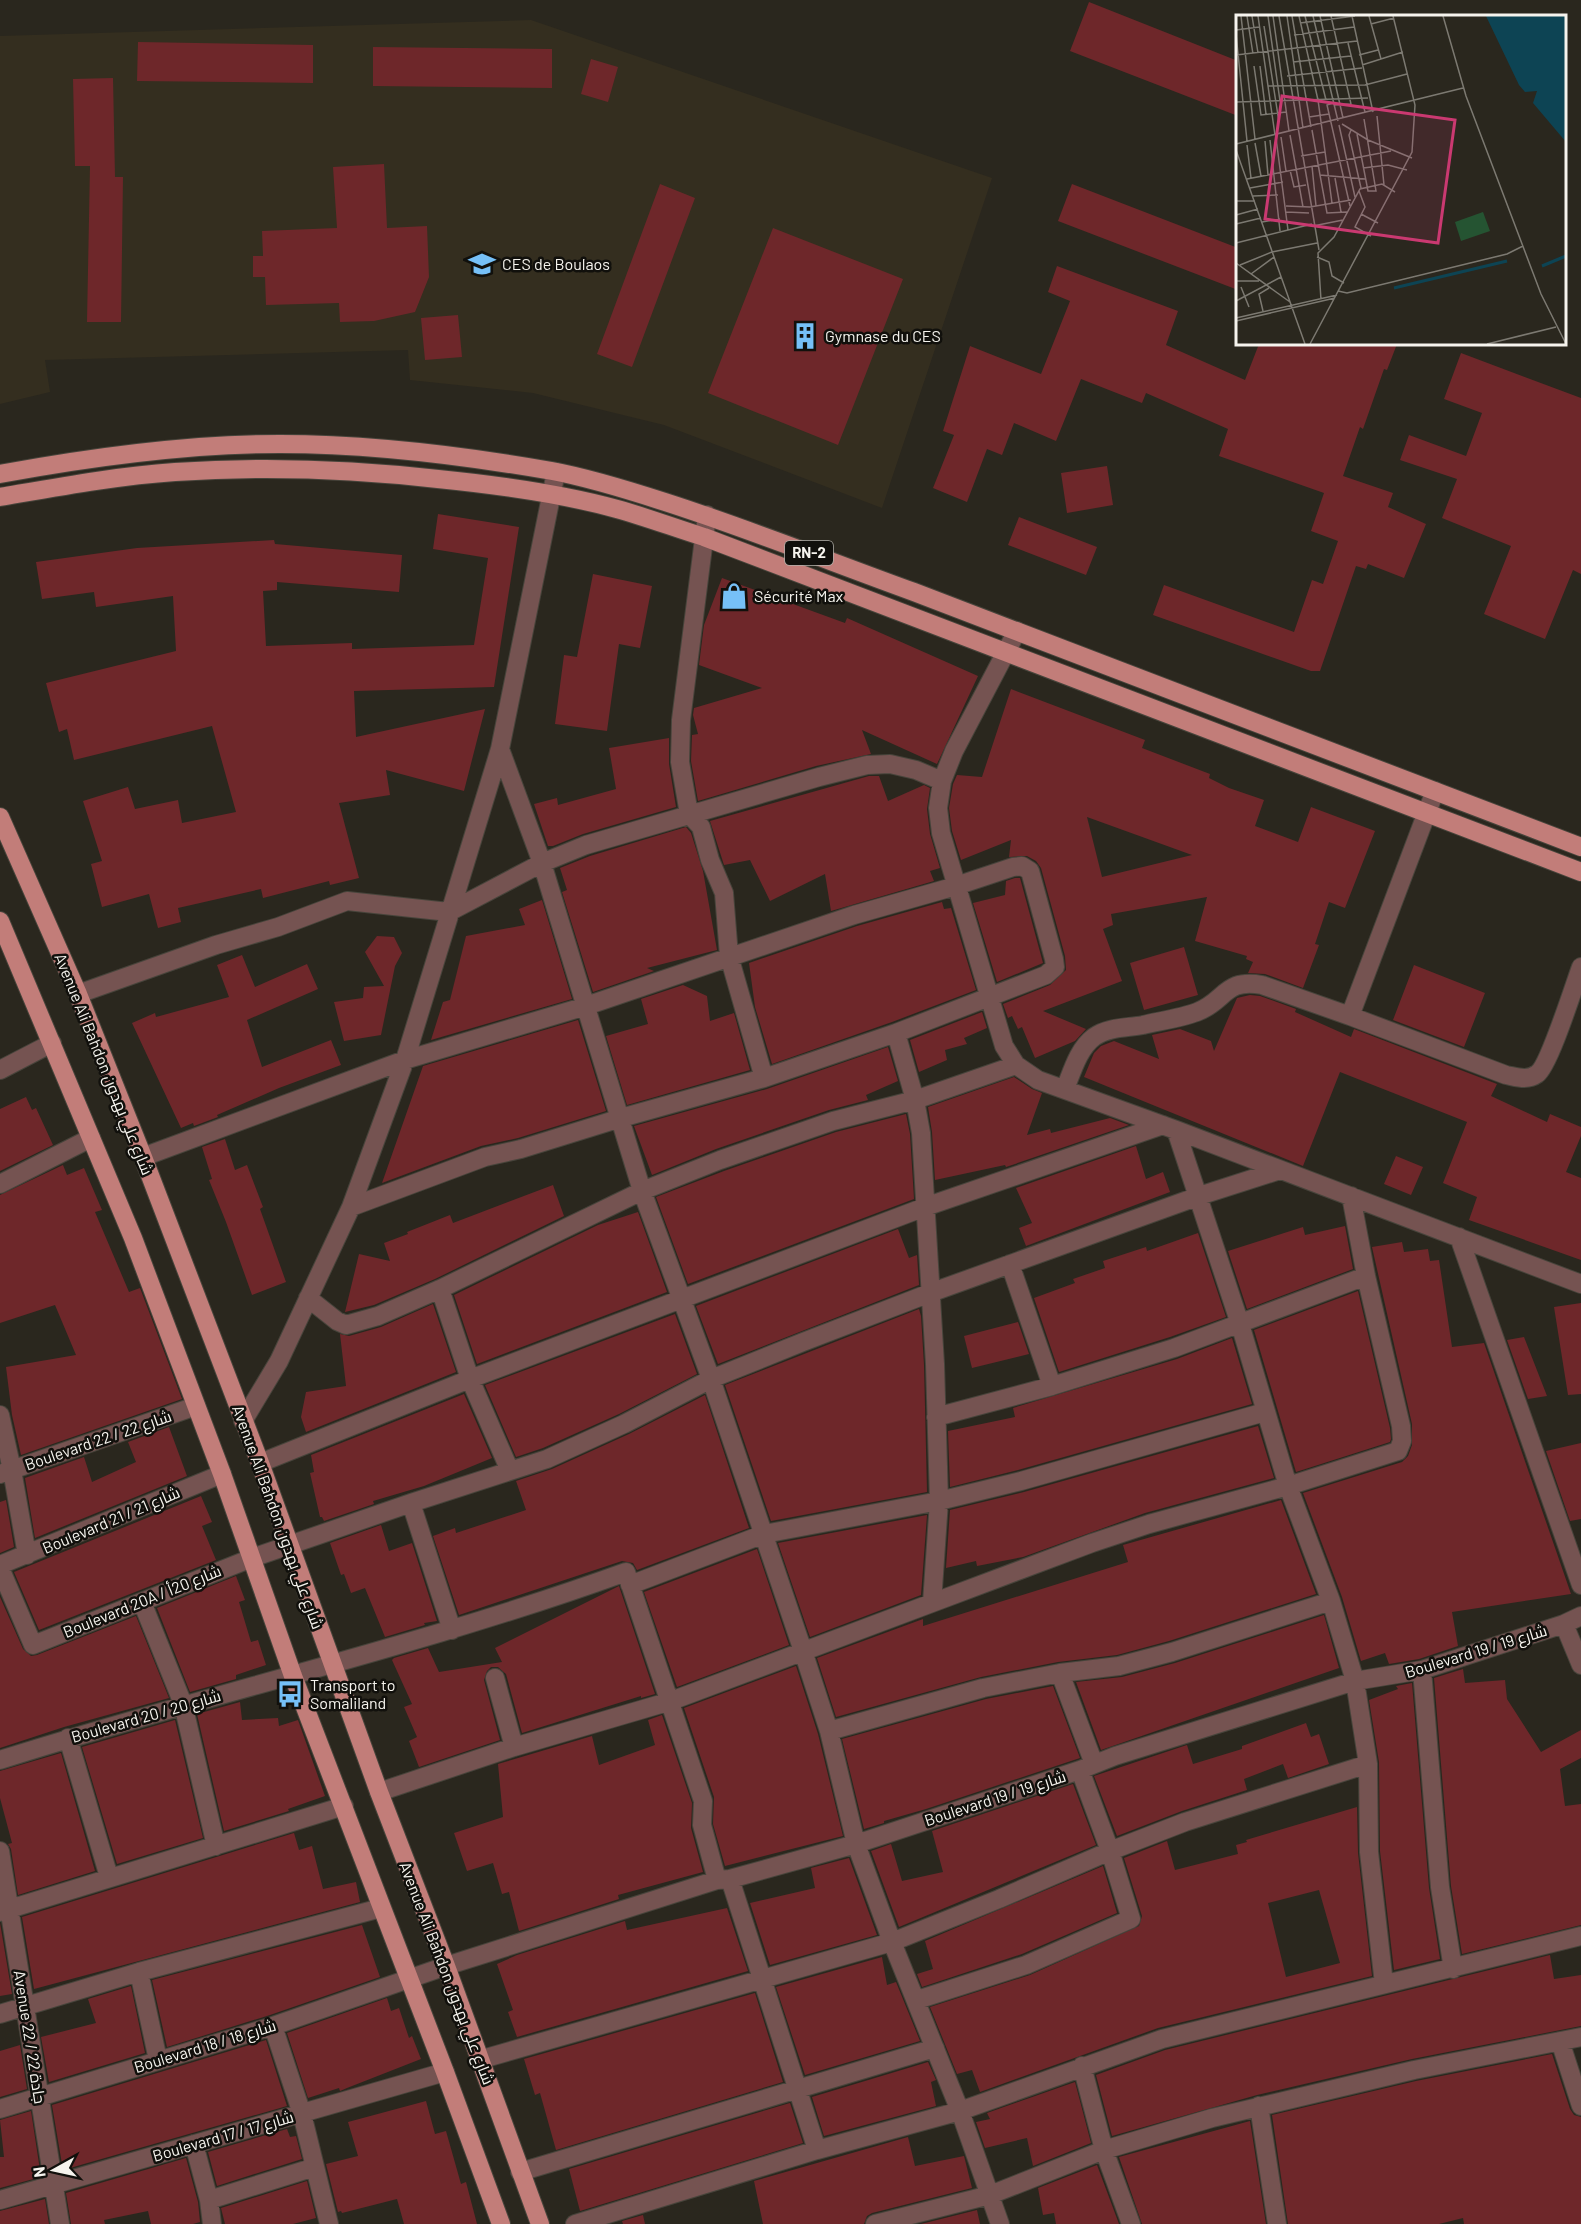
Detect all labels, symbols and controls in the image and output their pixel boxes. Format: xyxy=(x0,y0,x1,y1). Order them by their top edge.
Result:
inset map xyxy=(1236,15,1566,345)
school or university icon: CES de Boulaos xyxy=(467,249,497,279)
place label: CES de Boulaos xyxy=(502,254,610,273)
building icon: Gymnase du CES xyxy=(790,321,820,351)
place label: Gymnase du CES xyxy=(825,326,941,345)
road number: RN-2 xyxy=(785,541,833,565)
shop icon: Sécurité Max xyxy=(719,581,749,611)
place label: Sécurité Max xyxy=(754,586,844,605)
street label: Avenue Ali Bahdon شارع علي بهدون xyxy=(47,950,158,1179)
street label: Avenue Ali Bahdon شارع علي بهدون xyxy=(224,1402,328,1633)
street label: Boulevard 22 / شارع 22 xyxy=(22,1405,175,1476)
street label: Boulevard 21 / شارع 21 xyxy=(39,1482,184,1560)
street label: Boulevard 20A / شارع 20أ xyxy=(60,1560,225,1644)
street label: Boulevard 19 / شارع 19 xyxy=(1403,1620,1550,1684)
place label: Transport to Somaliland xyxy=(310,1675,395,1712)
bus stop icon: Transport to Somaliland xyxy=(275,1679,305,1709)
street label: Boulevard 20 / شارع 20 xyxy=(69,1685,224,1749)
street label: Boulevard 19 / شارع 19 xyxy=(922,1766,1069,1832)
street label: Avenue Ali Bahdon شارع علي بهدون xyxy=(391,1859,499,2089)
street label: Avenue 22 / جادة 22 xyxy=(10,1969,50,2105)
street label: Boulevard 18 / شارع 18 xyxy=(132,2015,279,2079)
street label: Boulevard 17 / شارع 17 xyxy=(150,2106,296,2168)
north arrow xyxy=(24,2140,84,2200)
text: N xyxy=(29,2166,49,2179)

